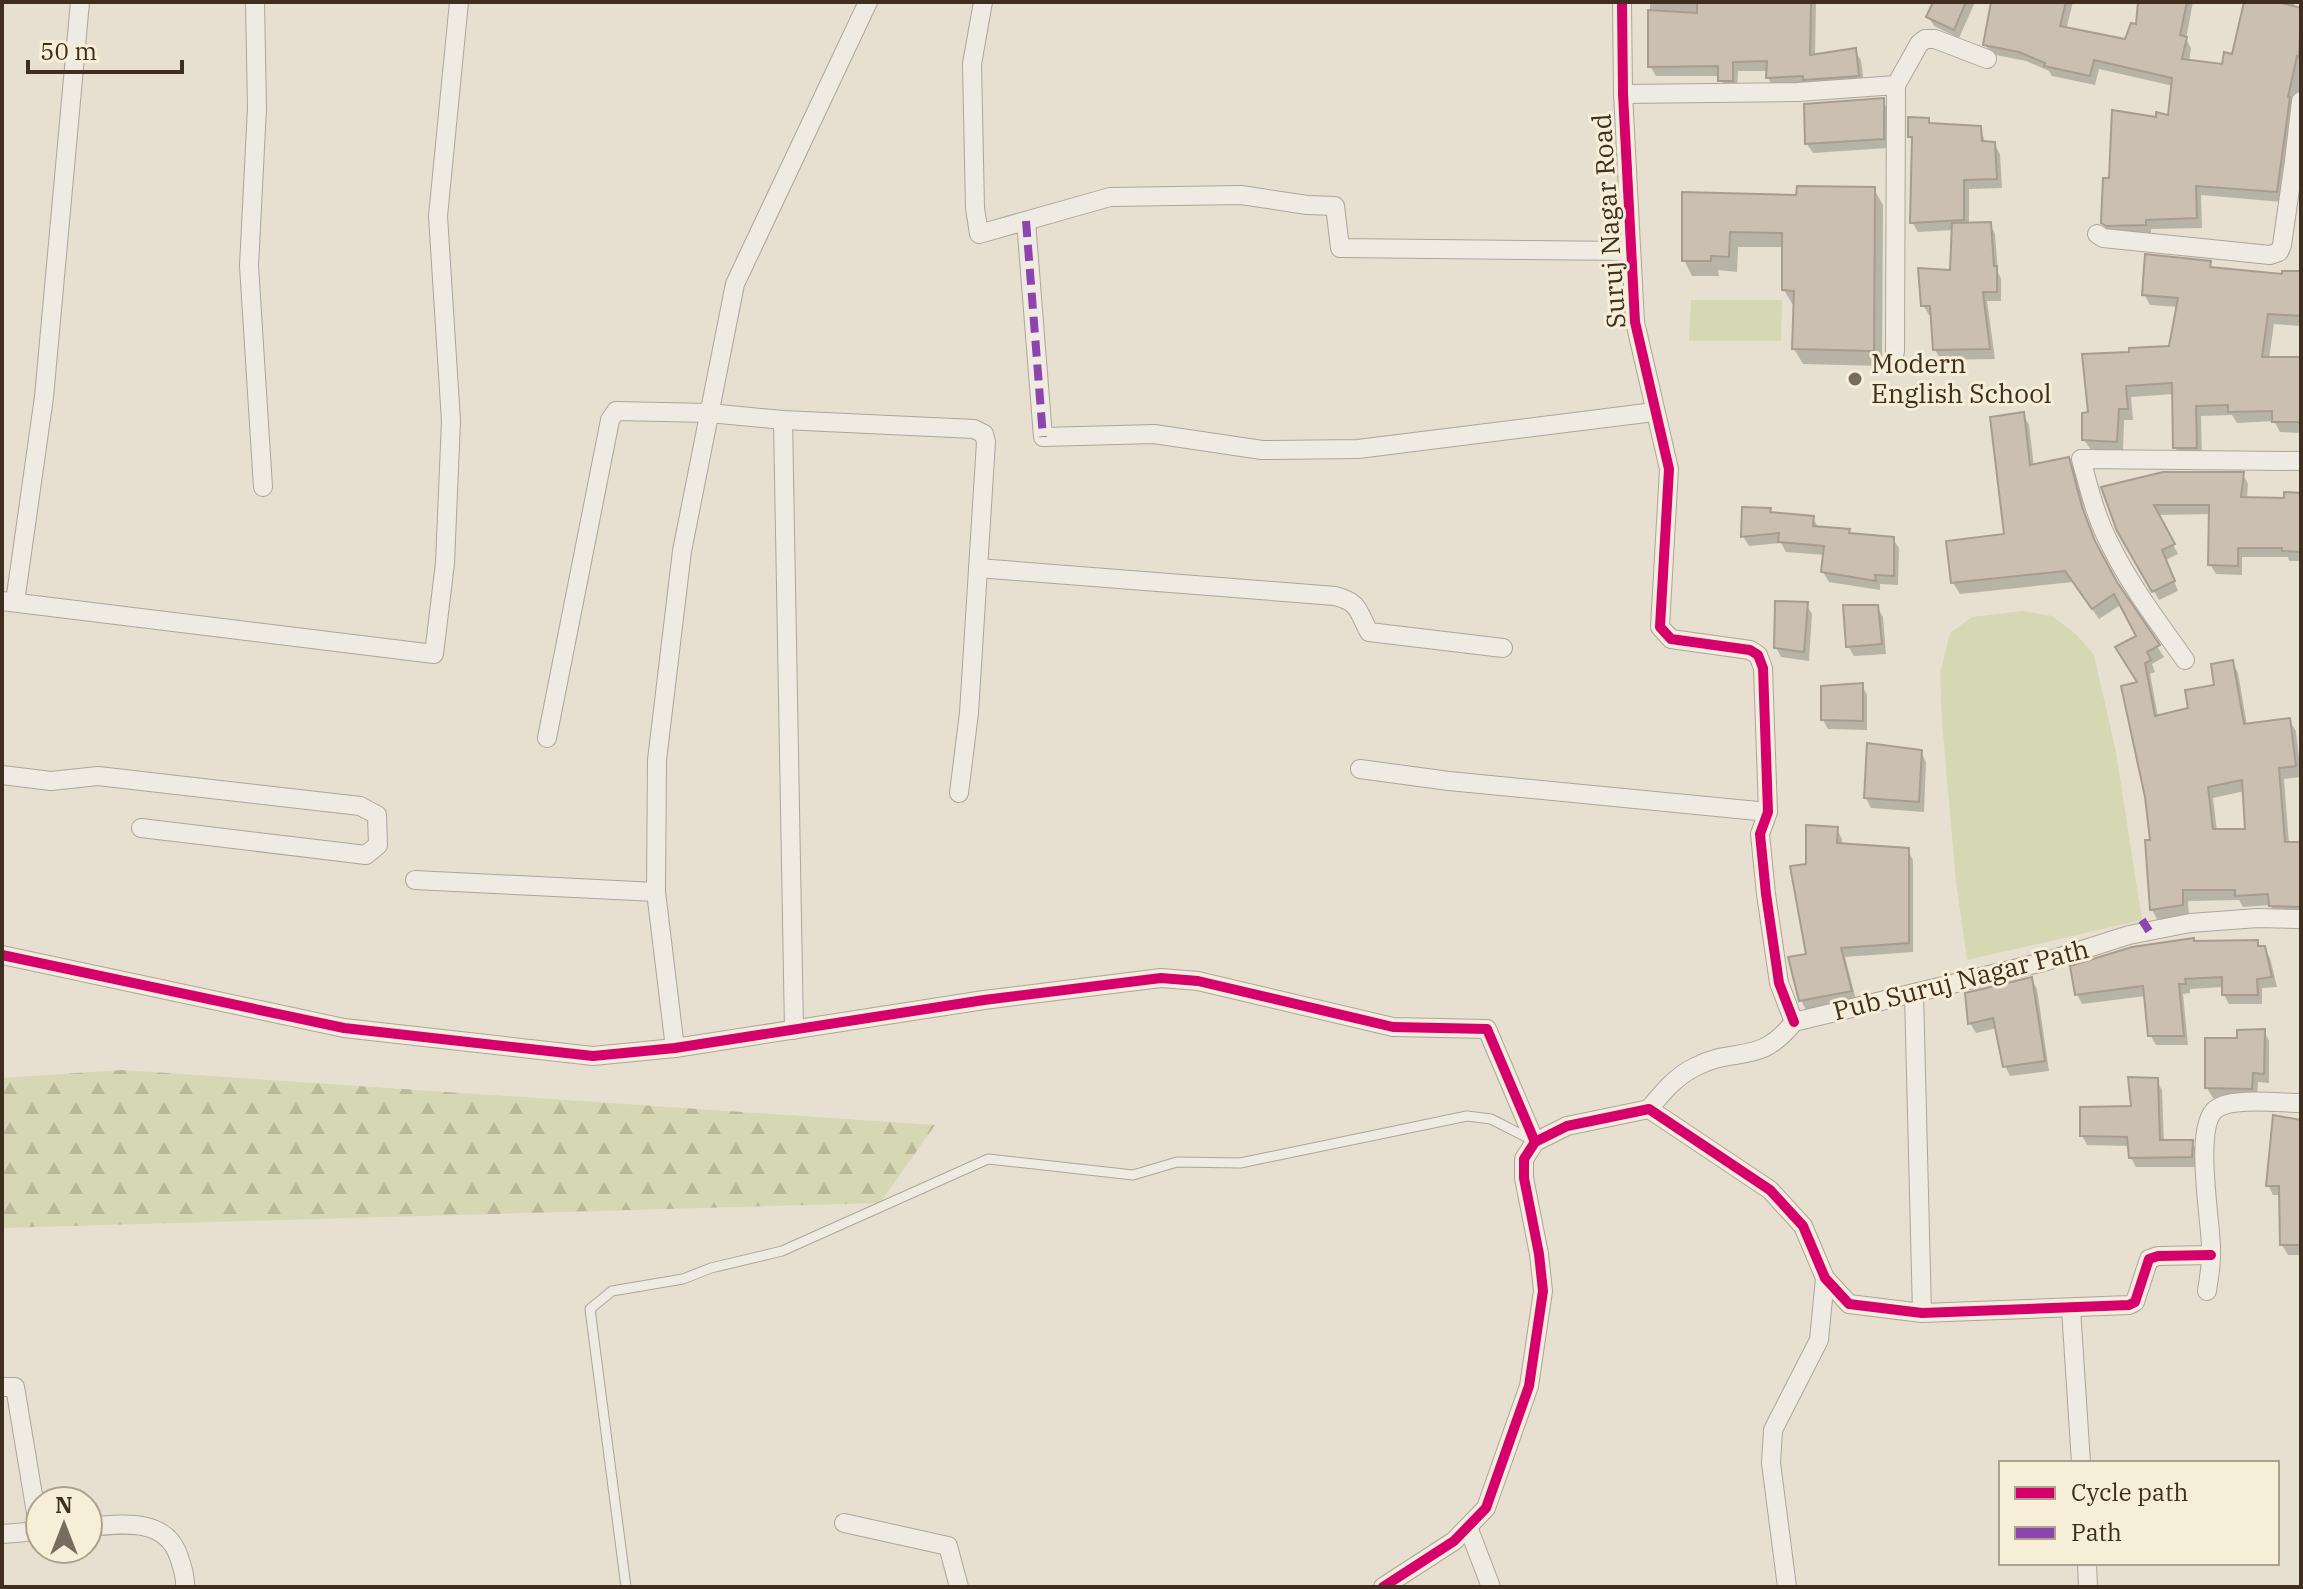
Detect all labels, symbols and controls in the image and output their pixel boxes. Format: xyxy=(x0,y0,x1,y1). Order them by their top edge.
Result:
scale bar xyxy=(28,24,182,74)
text: 50 m xyxy=(40,35,97,67)
street label: Suruj Nagar Road xyxy=(1584,112,1632,330)
place label: Modern English School xyxy=(1871,346,2052,410)
marker: Modern English School xyxy=(1846,370,1864,388)
street label: Pub Suruj Nagar Path xyxy=(1829,931,2092,1027)
legend xyxy=(1999,1461,2279,1565)
text: Cycle path xyxy=(2071,1476,2188,1508)
north arrow xyxy=(24,1485,104,1565)
text: N xyxy=(55,1490,73,1519)
text: Path xyxy=(2071,1516,2122,1548)

